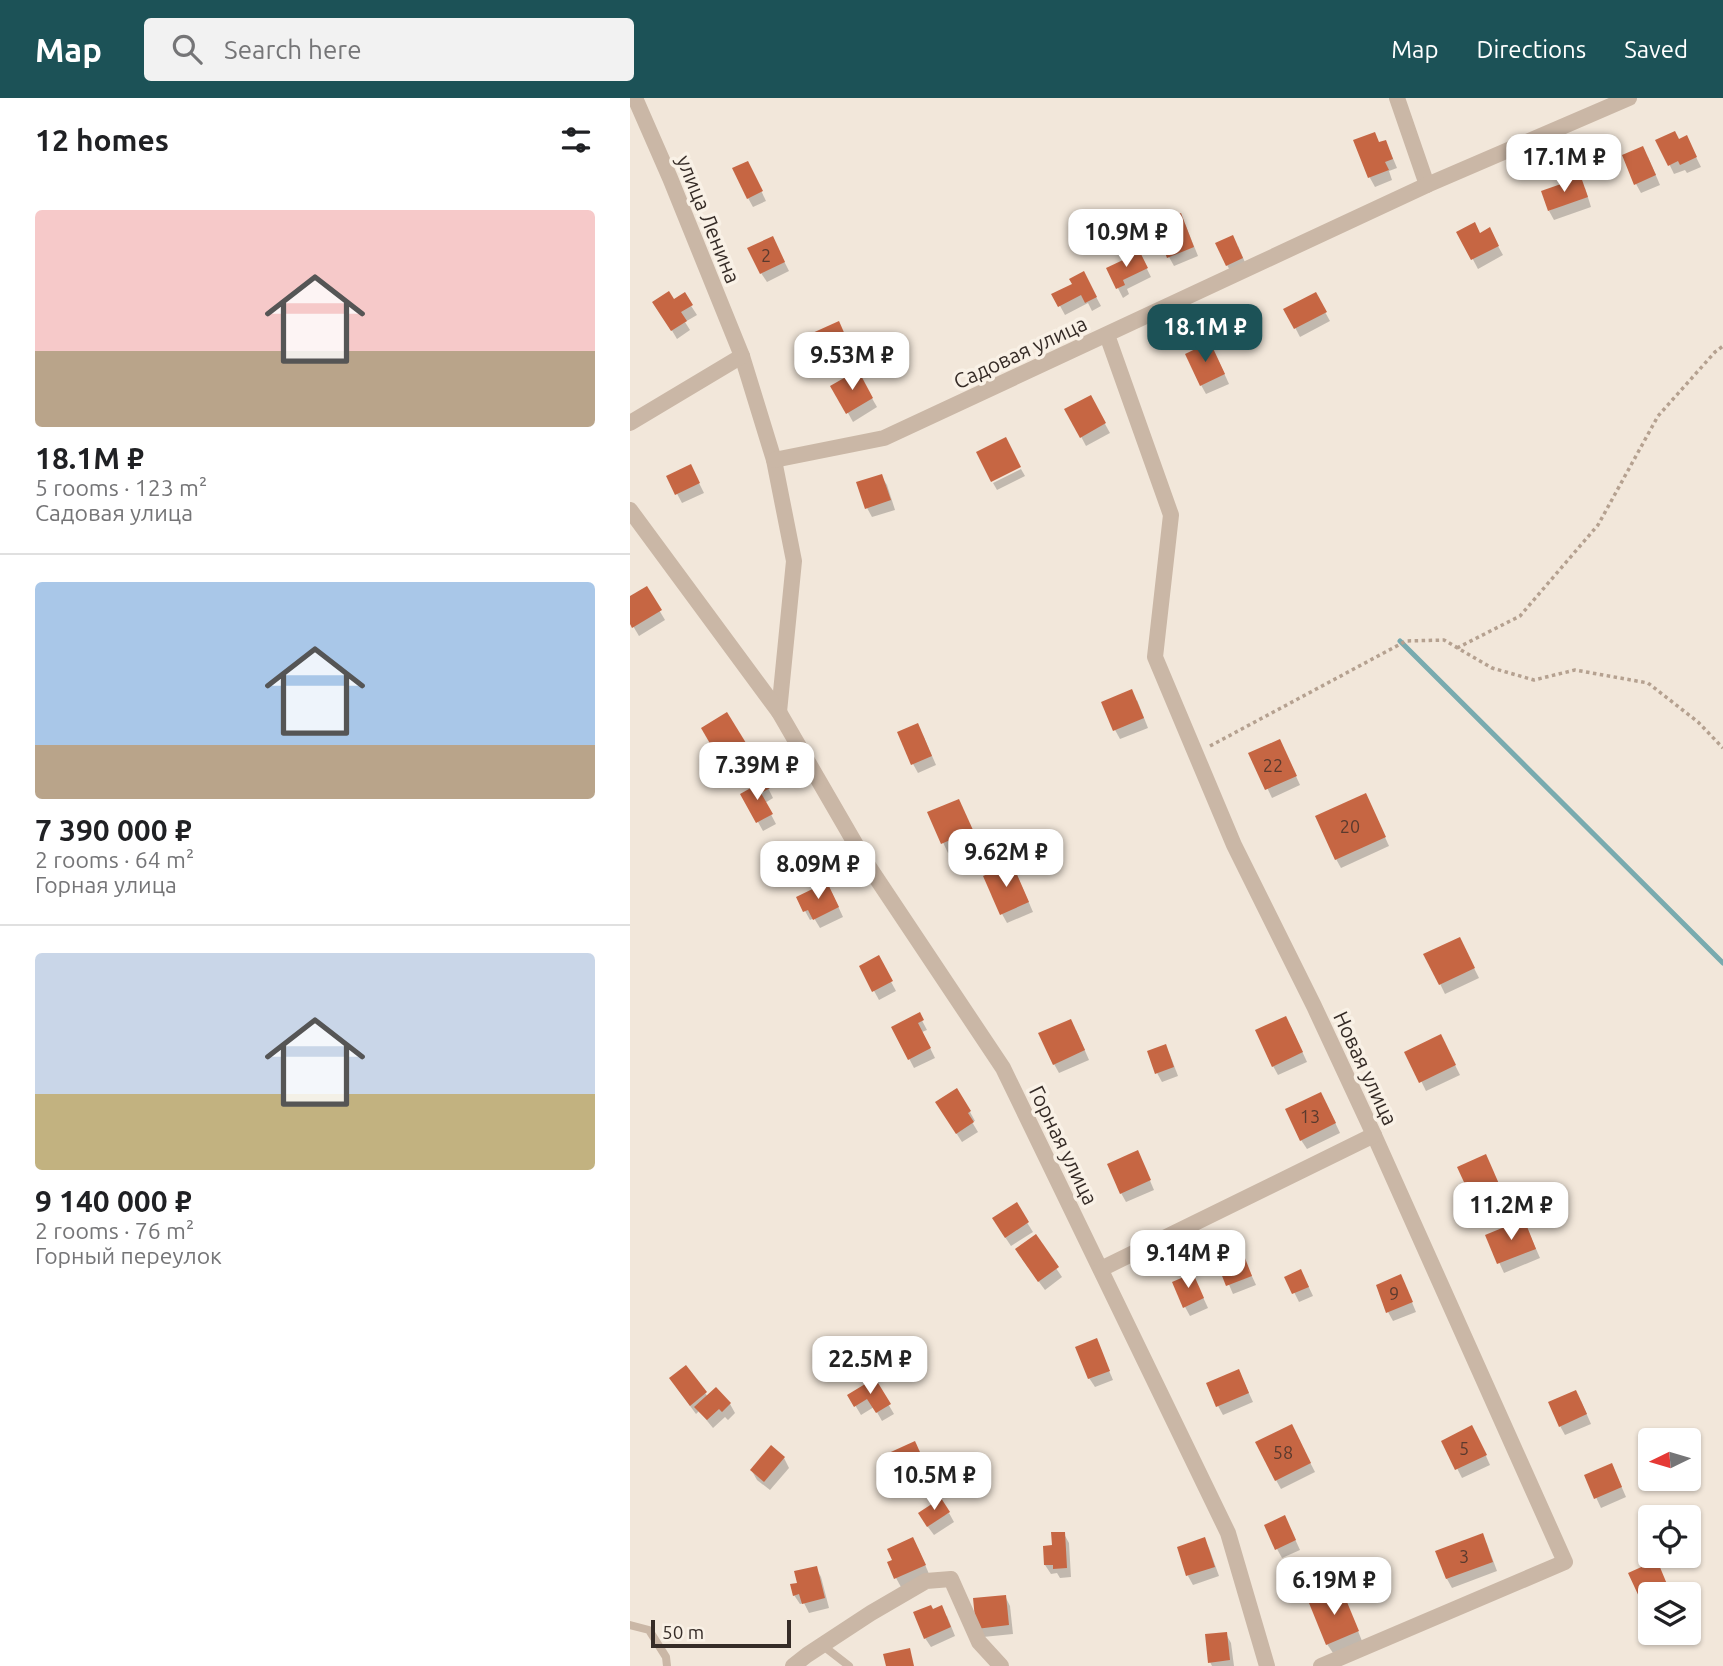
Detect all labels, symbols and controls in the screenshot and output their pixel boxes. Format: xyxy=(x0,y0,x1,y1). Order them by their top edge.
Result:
search box xyxy=(144,18,634,81)
icon: search xyxy=(168,30,206,68)
text: Map xyxy=(35,31,102,68)
text: Search here xyxy=(224,35,362,64)
text: Map xyxy=(1391,36,1438,63)
text: Directions xyxy=(1476,36,1586,63)
text: Saved xyxy=(1624,36,1688,63)
icon: filters xyxy=(557,121,595,159)
text: 12 homes xyxy=(35,123,169,157)
pin: 17.1M ₽ xyxy=(1499,134,1629,194)
text: 17.1M ₽ xyxy=(1522,144,1606,169)
street label: улица Ленина xyxy=(672,151,746,287)
pin: 10.9M ₽ xyxy=(1061,209,1191,269)
text: 10.9M ₽ xyxy=(1084,219,1168,244)
house number: 2 xyxy=(761,245,771,265)
icon: home xyxy=(252,256,378,382)
pin: 18.1M ₽ xyxy=(1140,304,1270,364)
street label: Садовая улица xyxy=(950,311,1090,393)
text: 18.1M ₽ xyxy=(1163,314,1247,339)
pin: 9.53M ₽ xyxy=(787,332,917,392)
text: 9.53M ₽ xyxy=(810,342,894,367)
text: 18.1M ₽ xyxy=(35,441,144,475)
text: 5 rooms · 123 m² xyxy=(35,475,207,500)
text: Садовая улица xyxy=(35,500,193,525)
icon: home xyxy=(252,628,378,754)
pin: 7.39M ₽ xyxy=(692,742,822,802)
text: 7.39M ₽ xyxy=(715,752,799,777)
house number: 22 xyxy=(1263,755,1283,775)
text: 7 390 000 ₽ xyxy=(35,813,192,847)
house number: 20 xyxy=(1340,816,1360,836)
pin: 9.62M ₽ xyxy=(941,830,1071,889)
text: 9.62M ₽ xyxy=(964,839,1048,864)
pin: 8.09M ₽ xyxy=(753,842,883,901)
text: 2 rooms · 64 m² xyxy=(35,847,194,872)
text: 8.09M ₽ xyxy=(776,851,860,876)
text: Горная улица xyxy=(35,872,177,897)
icon: home xyxy=(252,999,378,1125)
street label: Новая улица xyxy=(1329,1007,1403,1129)
street label: Горная улица xyxy=(1025,1082,1103,1208)
house number: 13 xyxy=(1300,1106,1320,1126)
pin: 11.2M ₽ xyxy=(1446,1182,1576,1242)
text: 9 140 000 ₽ xyxy=(35,1184,192,1218)
text: 11.2M ₽ xyxy=(1469,1192,1553,1217)
text: 2 rooms · 76 m² xyxy=(35,1218,194,1243)
pin: 9.14M ₽ xyxy=(1123,1230,1253,1290)
text: 9.14M ₽ xyxy=(1146,1240,1230,1265)
text: Горный переулок xyxy=(35,1243,222,1268)
house number: 9 xyxy=(1389,1283,1399,1303)
pin: 22.5M ₽ xyxy=(805,1336,935,1396)
text: 22.5M ₽ xyxy=(828,1346,912,1371)
north arrow xyxy=(1638,1428,1701,1491)
map controls xyxy=(1638,1428,1701,1645)
house number: 5 xyxy=(1459,1438,1469,1458)
house number: 58 xyxy=(1273,1442,1293,1462)
pin: 10.5M ₽ xyxy=(869,1452,999,1512)
text: 10.5M ₽ xyxy=(892,1462,976,1487)
button: locate xyxy=(1638,1505,1701,1568)
house number: 3 xyxy=(1459,1546,1469,1566)
pin: 6.19M ₽ xyxy=(1269,1558,1399,1617)
text: 6.19M ₽ xyxy=(1292,1567,1376,1592)
button: layers xyxy=(1638,1582,1701,1645)
scale bar xyxy=(651,1617,791,1649)
text: 50 m xyxy=(662,1621,704,1643)

